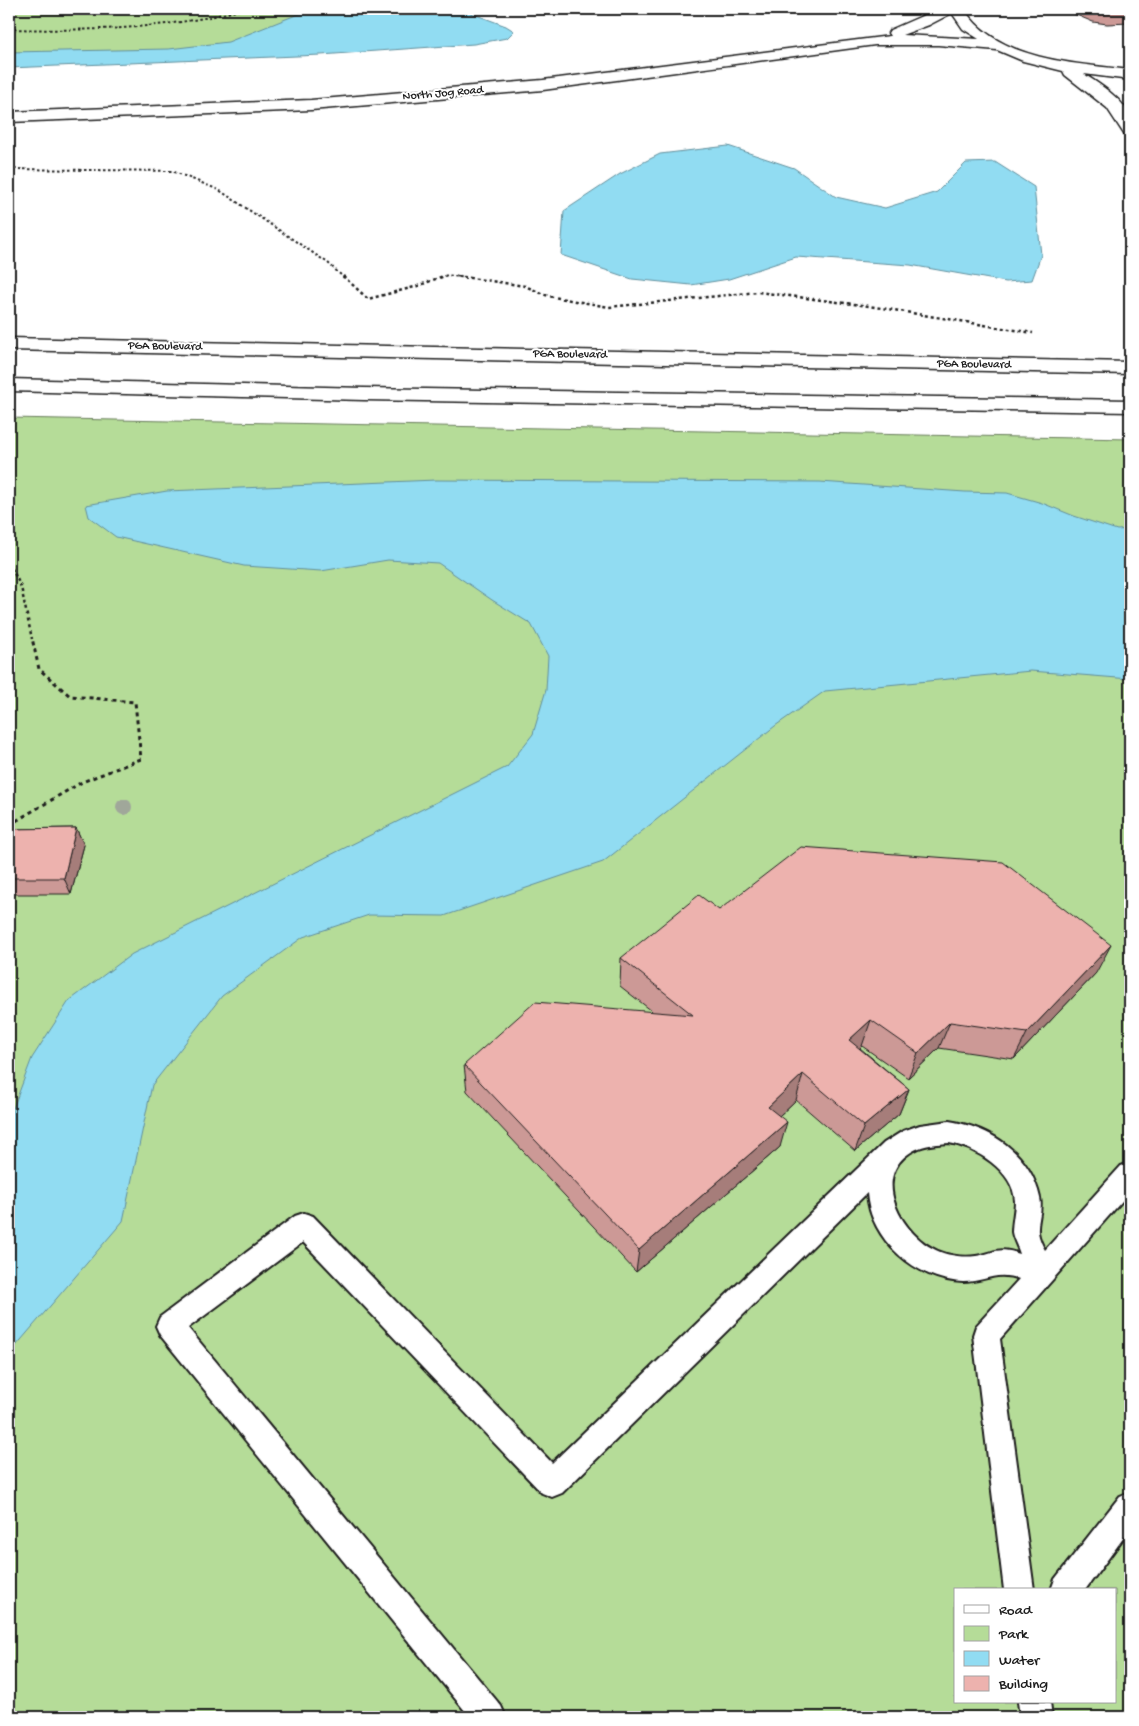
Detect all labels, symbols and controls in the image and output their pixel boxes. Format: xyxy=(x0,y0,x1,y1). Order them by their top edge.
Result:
street label: North Jog Road xyxy=(402,83,485,105)
street label: PGA Boulevard xyxy=(127,339,203,355)
street label: PGA Boulevard xyxy=(532,347,608,363)
street label: PGA Boulevard xyxy=(936,357,1012,373)
legend xyxy=(954,1588,1116,1704)
text: Road xyxy=(999,1602,1033,1620)
text: Park xyxy=(998,1626,1029,1644)
text: Water xyxy=(999,1652,1041,1670)
text: Building xyxy=(998,1676,1048,1694)

